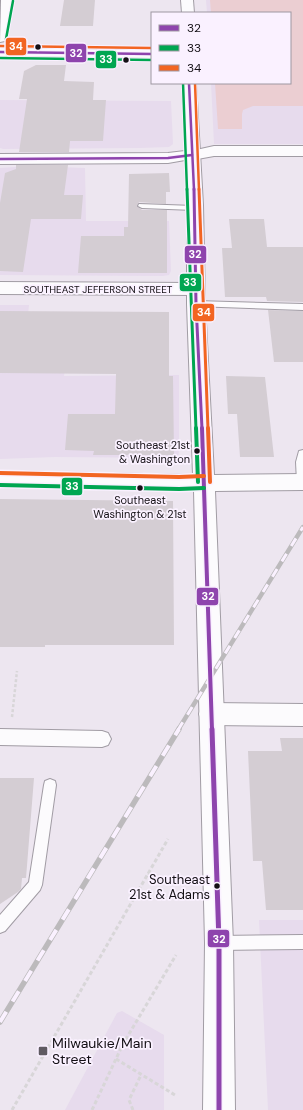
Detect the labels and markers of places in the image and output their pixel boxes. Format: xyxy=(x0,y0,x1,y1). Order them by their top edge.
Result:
unlabelled marker xyxy=(33,42,43,52)
unlabelled marker xyxy=(121,55,131,65)
place label: Southeast 21st & Washington xyxy=(116,438,190,466)
marker: Southeast 21st & Washington xyxy=(192,446,202,456)
marker: Southeast Washington & 21st xyxy=(135,483,145,493)
place label: Southeast Washington & 21st xyxy=(93,493,187,521)
place label: Southeast 21st & Adams xyxy=(129,871,210,903)
marker: Southeast 21st & Adams xyxy=(212,881,222,891)
place label: Milwaukie/Main Street xyxy=(52,1034,152,1068)
marker: Milwaukie/Main Street xyxy=(37,1045,49,1057)

